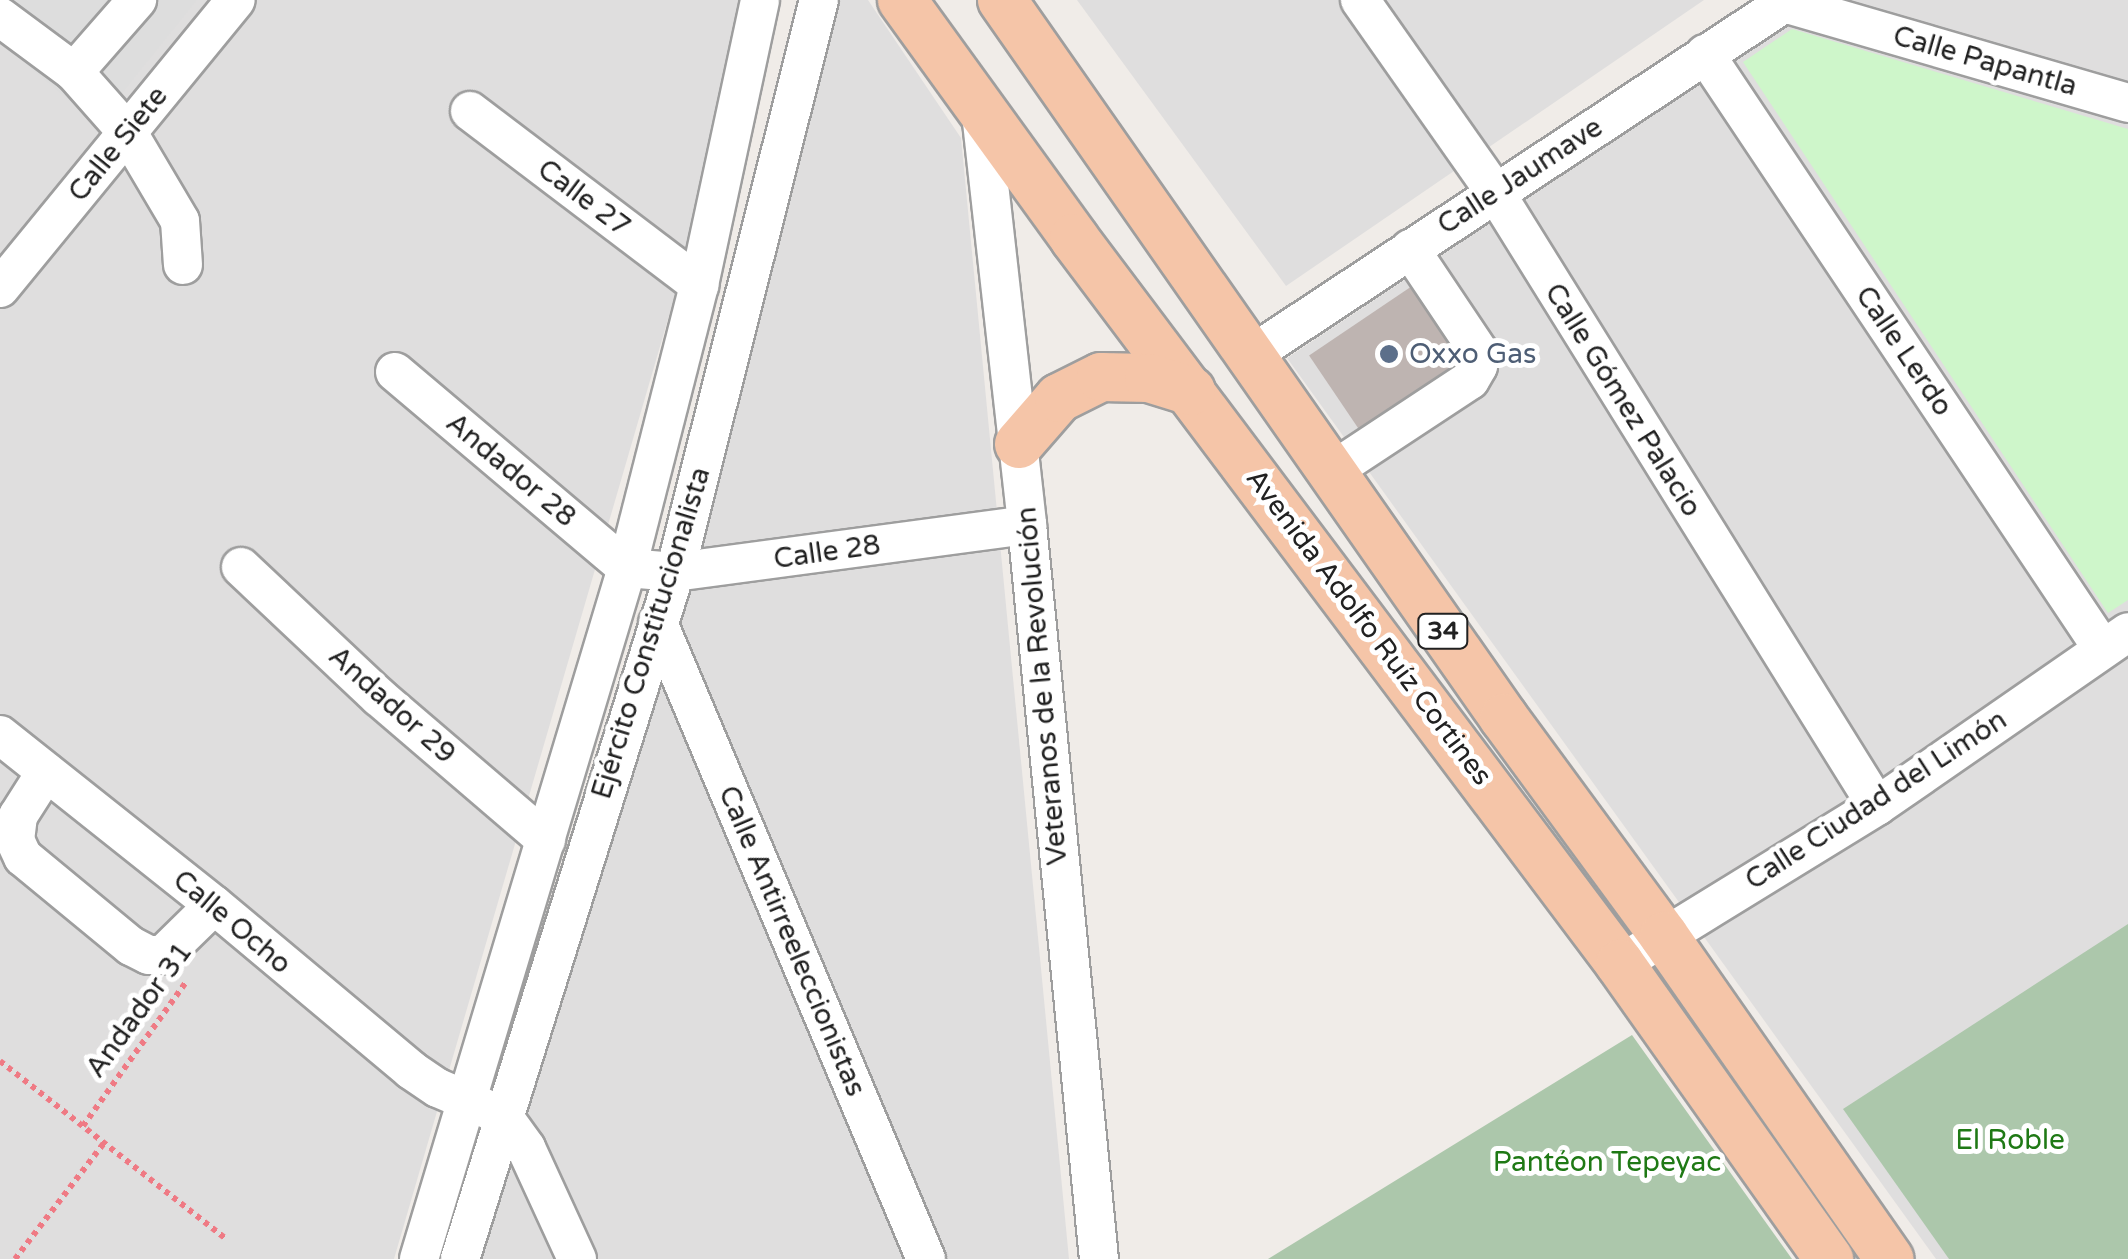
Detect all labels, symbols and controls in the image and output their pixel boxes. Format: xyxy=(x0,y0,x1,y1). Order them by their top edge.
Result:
street label: Calle Papantla xyxy=(1889,19,2081,103)
street label: Calle Siete xyxy=(61,80,175,208)
street label: Calle Jaumave xyxy=(1431,110,1609,242)
street label: Calle 27 xyxy=(531,152,637,244)
street label: Calle Gómez Palacio xyxy=(1538,277,1708,523)
street label: Calle Lerdo xyxy=(1848,280,1960,422)
place label: Oxxo Gas xyxy=(1409,337,1536,371)
marker: Oxxo Gas xyxy=(1378,343,1400,365)
street label: Andador 28 xyxy=(439,406,583,534)
street label: Avenida Adolfo Ruíz Cortines xyxy=(1239,462,1499,792)
street label: Ejército Constitucionalista xyxy=(584,463,718,803)
street label: Veteranos de la Revolución xyxy=(1010,506,1074,866)
street label: Calle 28 xyxy=(771,528,883,576)
road number: 34 xyxy=(1416,611,1470,651)
street label: Andador 29 xyxy=(322,639,462,771)
street label: Calle Ciudad del Limón xyxy=(1739,703,2013,897)
street label: Calle Antirreeleccionistas xyxy=(711,781,873,1101)
street label: Calle Ocho xyxy=(166,863,298,981)
street label: Andador 31 xyxy=(79,936,199,1084)
park label: El Roble xyxy=(1955,1123,2065,1157)
park label: Pantéon Tepeyac xyxy=(1493,1145,1721,1179)

